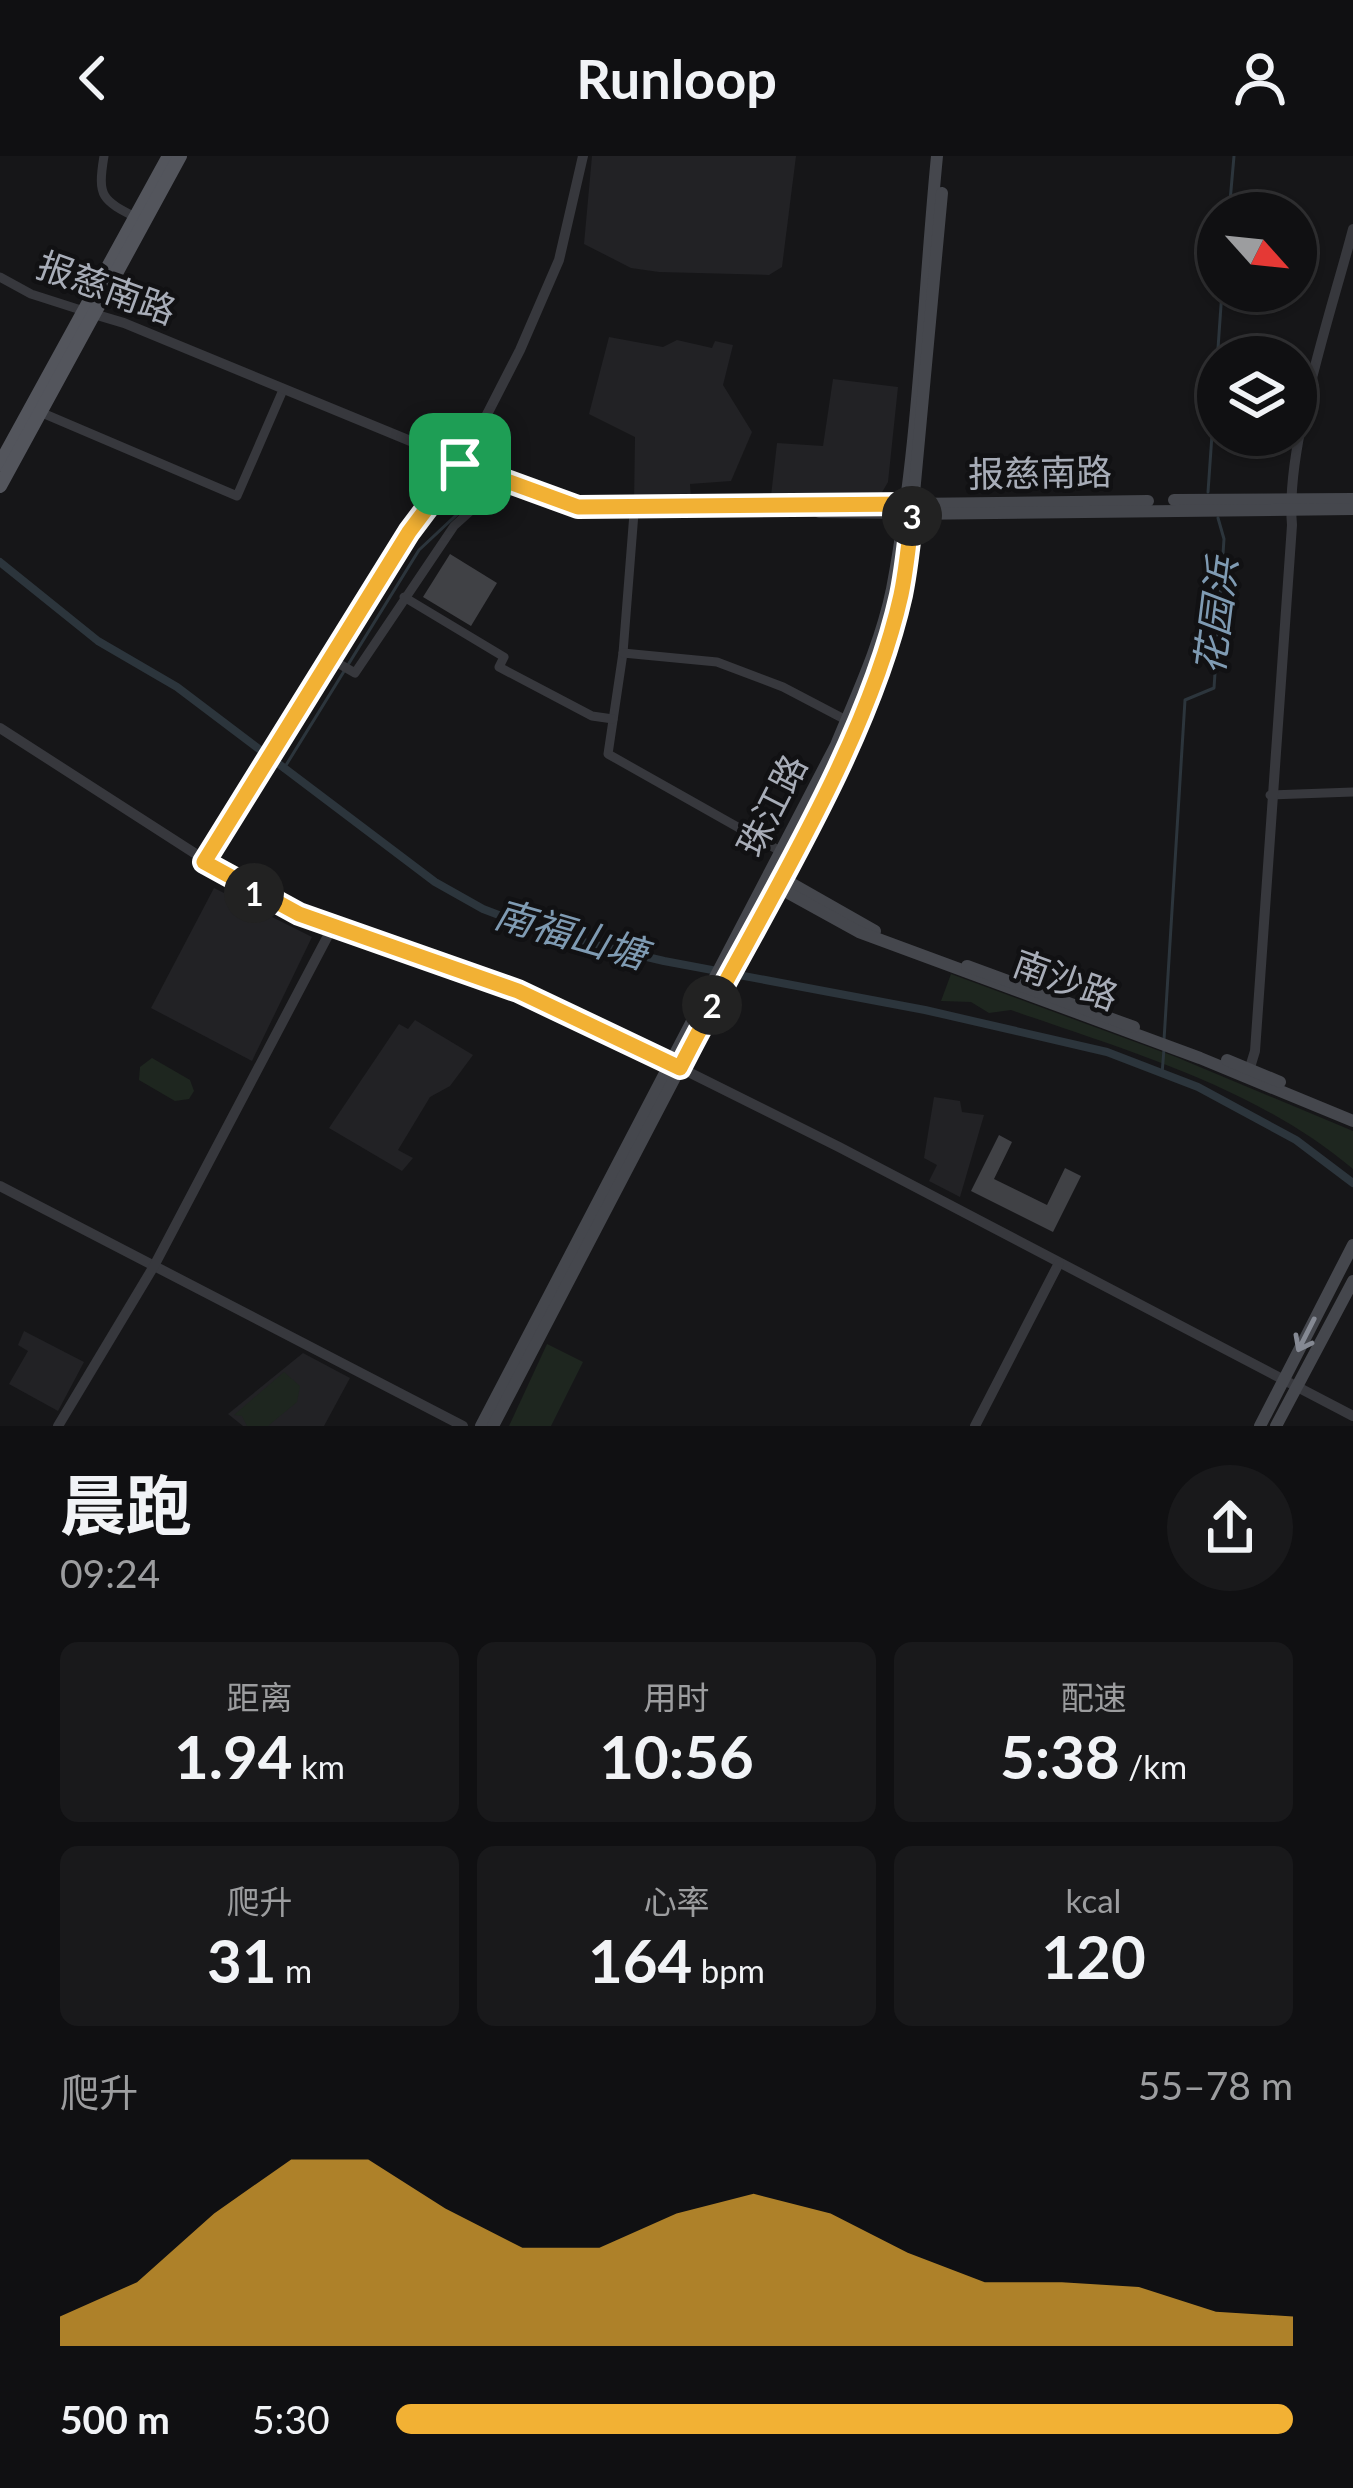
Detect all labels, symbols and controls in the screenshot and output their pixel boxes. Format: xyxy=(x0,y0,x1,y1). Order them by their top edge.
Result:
icon: back xyxy=(60,45,126,111)
icon: person xyxy=(1227,45,1293,111)
text: Runloop xyxy=(576,46,777,111)
north arrow xyxy=(1197,192,1317,312)
map controls xyxy=(1197,192,1317,456)
street label: 报慈南路 xyxy=(32,242,182,332)
button: layers xyxy=(1197,336,1317,456)
pin xyxy=(409,413,511,515)
icon: arrive xyxy=(427,431,493,497)
street label: 报慈南路 xyxy=(968,449,1112,495)
pin: 3 xyxy=(882,486,942,546)
text: 3 xyxy=(902,496,922,536)
water label: 花园浜 xyxy=(1185,552,1245,677)
street label: 珠江路 xyxy=(727,747,815,863)
pin: 1 xyxy=(224,863,284,923)
text: 1 xyxy=(244,873,264,913)
water label: 南福山塘 xyxy=(490,889,658,978)
street label: 南沙路 xyxy=(1008,940,1124,1018)
pin: 2 xyxy=(682,975,742,1035)
text: 2 xyxy=(702,985,722,1025)
one-way arrow xyxy=(1294,1317,1317,1352)
text: 晨跑 xyxy=(60,1465,192,1544)
button: share xyxy=(1167,1465,1293,1591)
text: 09:24 xyxy=(60,1550,160,1596)
text: 距离 xyxy=(227,1677,293,1717)
text: 用时 xyxy=(644,1677,710,1717)
text: 配速 xyxy=(1061,1677,1127,1717)
text: 1.94 xyxy=(174,1720,293,1792)
text: 10:56 xyxy=(599,1720,754,1792)
text: 5:38 xyxy=(1000,1720,1120,1792)
text: km xyxy=(293,1746,345,1786)
text: /km xyxy=(1120,1746,1187,1786)
text: kcal xyxy=(1066,1880,1121,1920)
text: 爬升 xyxy=(227,1881,293,1921)
text: 心率 xyxy=(644,1881,710,1921)
text: 120 xyxy=(1041,1920,1146,1992)
text: 31 xyxy=(207,1924,277,1996)
text: 164 xyxy=(588,1924,692,1996)
text: m xyxy=(277,1950,312,1990)
text: bpm xyxy=(692,1950,765,1990)
text: 55–78 m xyxy=(1138,2062,1293,2108)
text: 爬升 xyxy=(60,2069,138,2115)
text: 500 m xyxy=(60,2396,170,2442)
text: 5:30 xyxy=(252,2396,330,2442)

